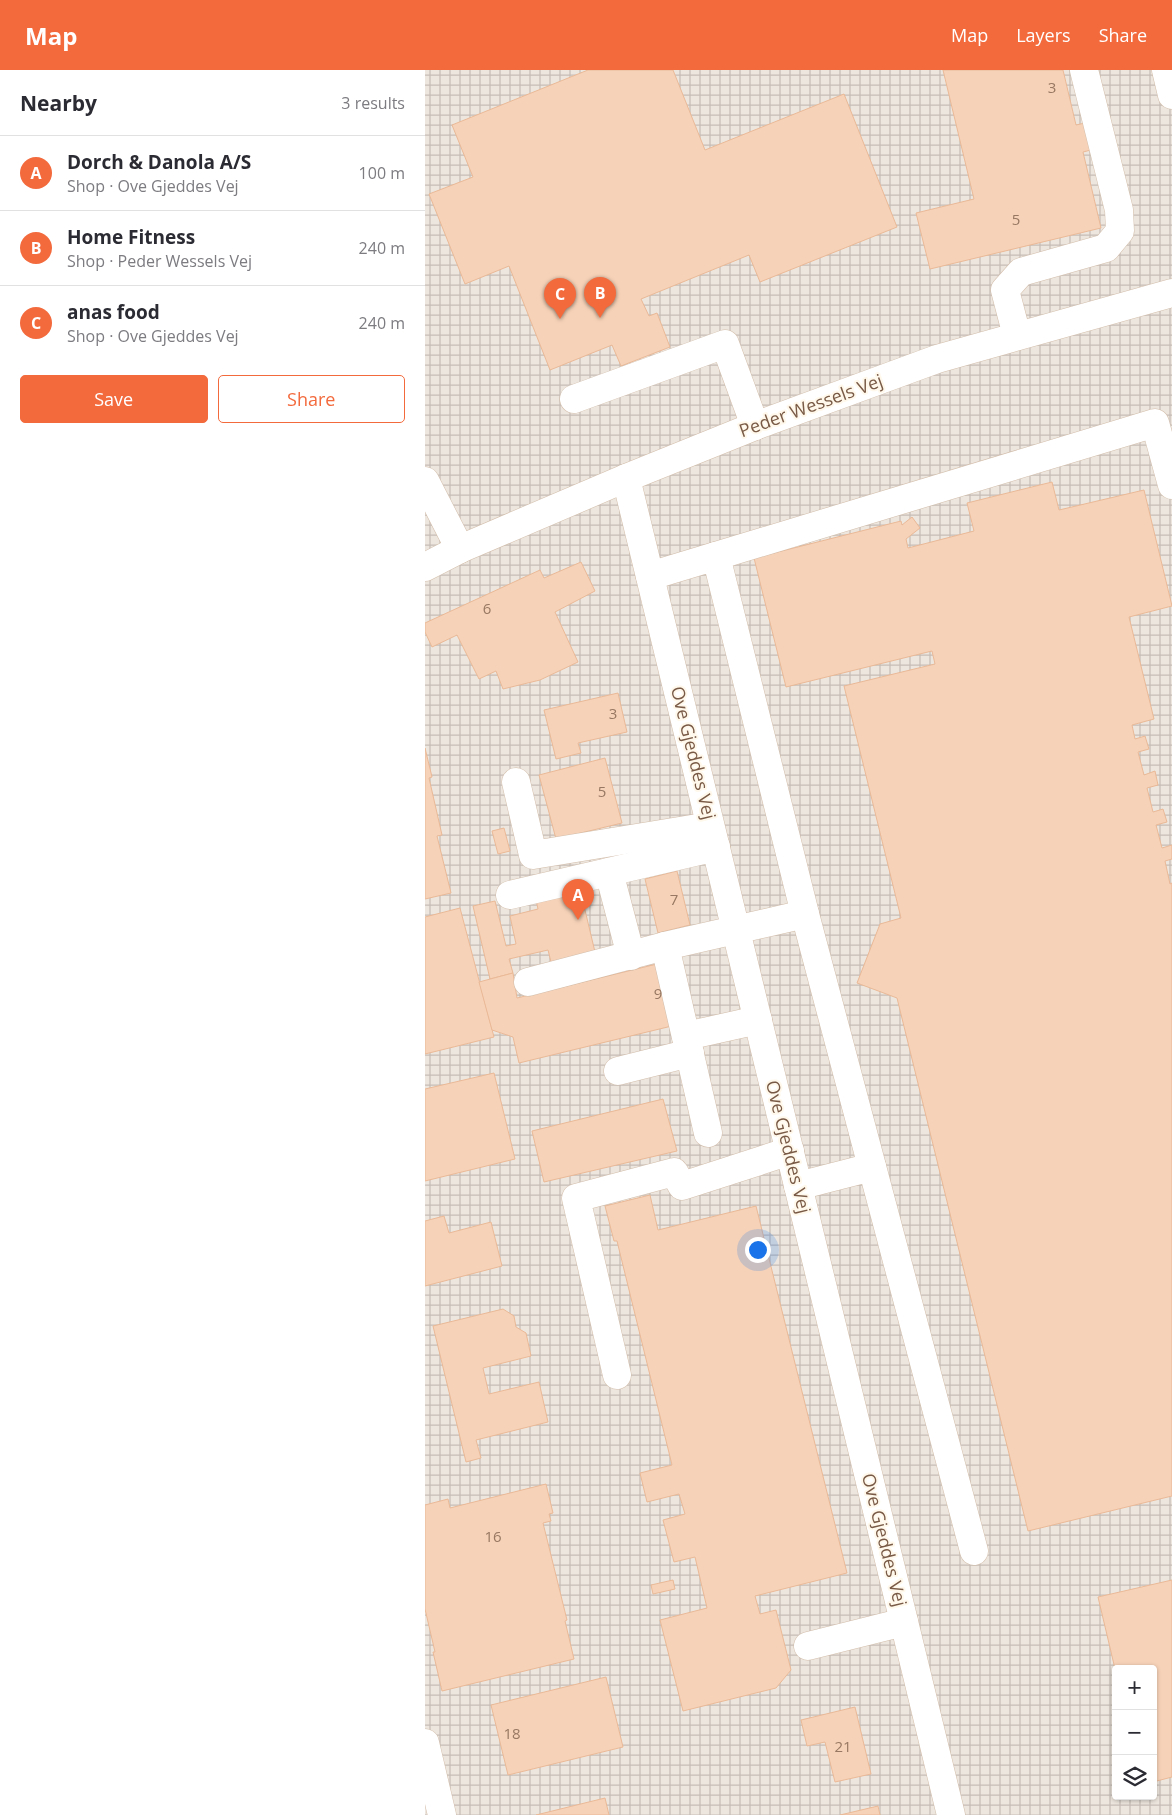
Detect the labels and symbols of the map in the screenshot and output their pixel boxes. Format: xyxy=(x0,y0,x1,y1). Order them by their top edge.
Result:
house number: 3 xyxy=(1048,77,1056,97)
house number: 5 xyxy=(1012,209,1020,229)
pin: B xyxy=(584,277,616,318)
pin: C xyxy=(544,278,576,319)
street label: Peder Wessels Vej xyxy=(735,368,886,442)
house number: 6 xyxy=(483,598,491,618)
street label: Ove Gjeddes Vej xyxy=(666,684,722,822)
house number: 3 xyxy=(609,703,617,723)
house number: 5 xyxy=(598,781,606,801)
pin: A xyxy=(562,879,594,920)
house number: 7 xyxy=(670,889,678,909)
house number: 9 xyxy=(654,983,662,1003)
street label: Ove Gjeddes Vej xyxy=(761,1078,817,1216)
your location xyxy=(745,1237,771,1263)
street label: Ove Gjeddes Vej xyxy=(857,1471,913,1609)
house number: 16 xyxy=(484,1526,502,1546)
house number: 18 xyxy=(503,1723,521,1743)
house number: 21 xyxy=(834,1736,852,1756)

